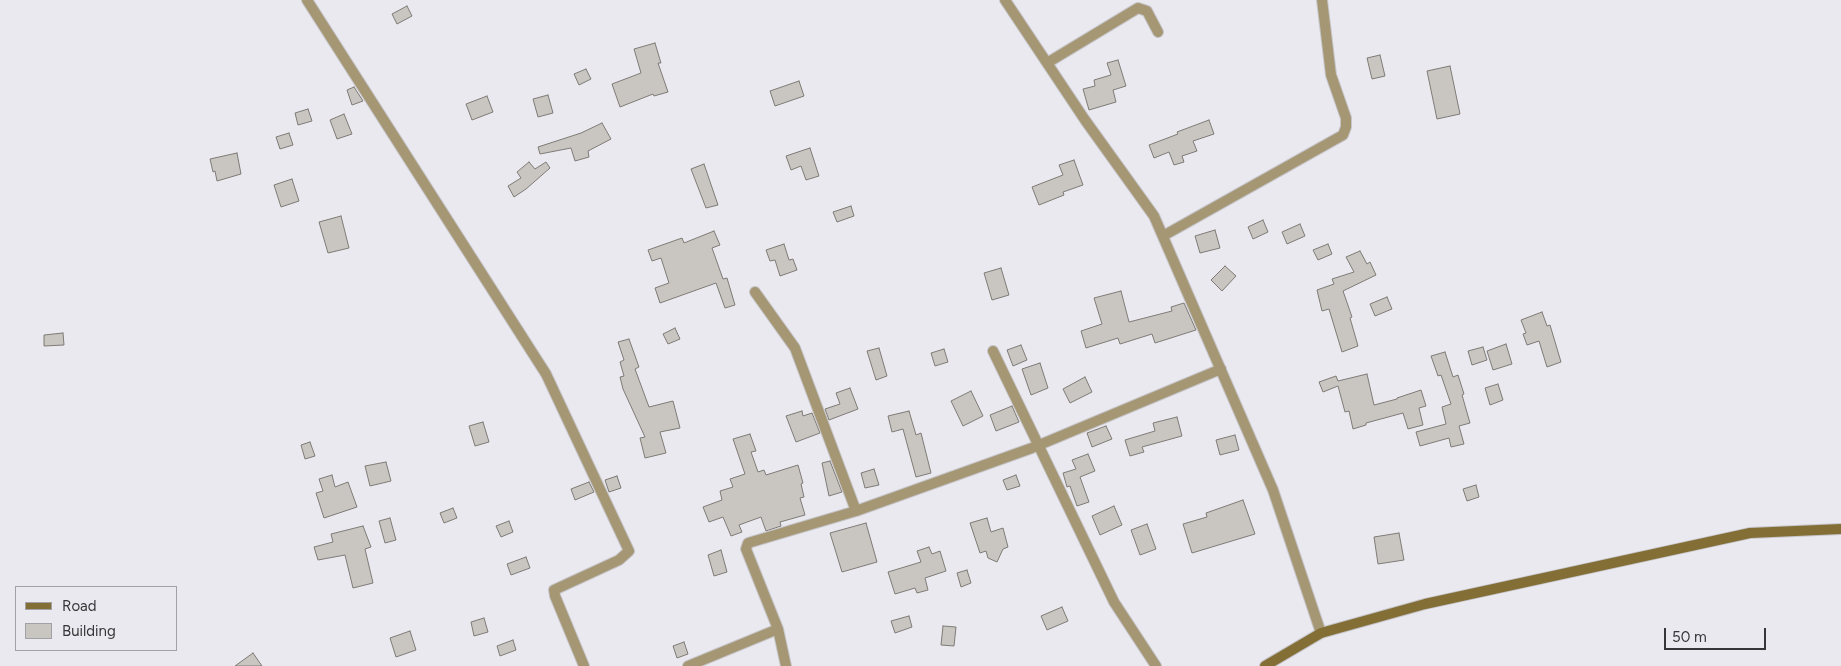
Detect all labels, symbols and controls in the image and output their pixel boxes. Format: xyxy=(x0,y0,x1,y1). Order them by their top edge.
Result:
legend xyxy=(15,586,178,651)
text: Road xyxy=(62,597,97,615)
scale bar xyxy=(1666,618,1768,650)
text: Building xyxy=(62,622,116,640)
text: 50 m xyxy=(1672,628,1707,646)

